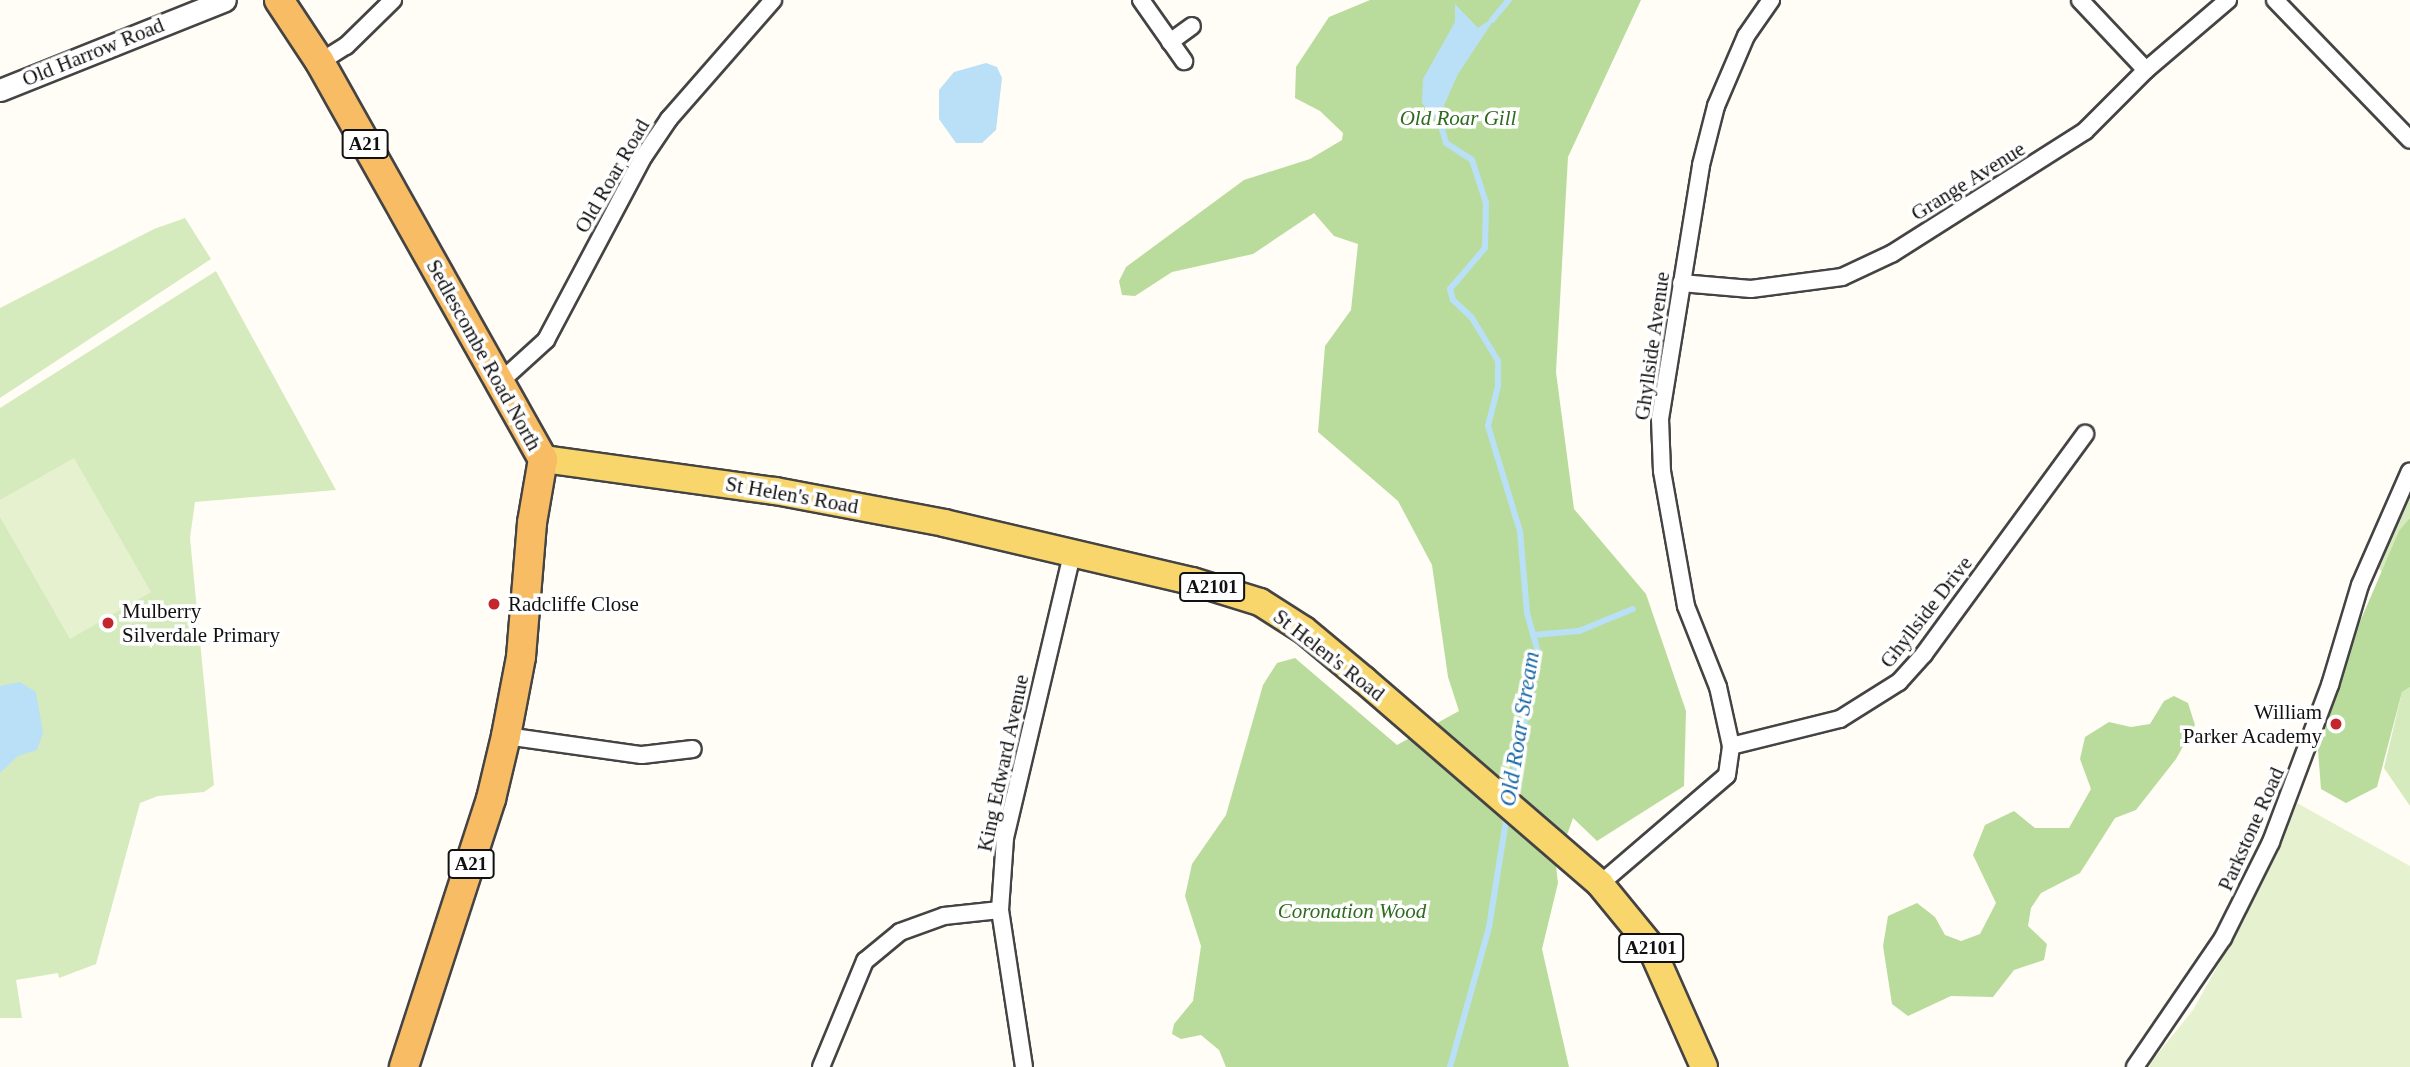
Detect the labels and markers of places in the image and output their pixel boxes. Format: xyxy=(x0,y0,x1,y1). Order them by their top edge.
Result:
place label: Radcliffe Close xyxy=(508,591,639,617)
marker: Radcliffe Close xyxy=(486,596,502,612)
place label: Mulberry Silverdale Primary xyxy=(122,598,280,648)
marker: Mulberry Silverdale Primary xyxy=(100,615,116,631)
place label: William Parker Academy xyxy=(2181,699,2322,749)
marker: William Parker Academy xyxy=(2328,716,2344,732)

